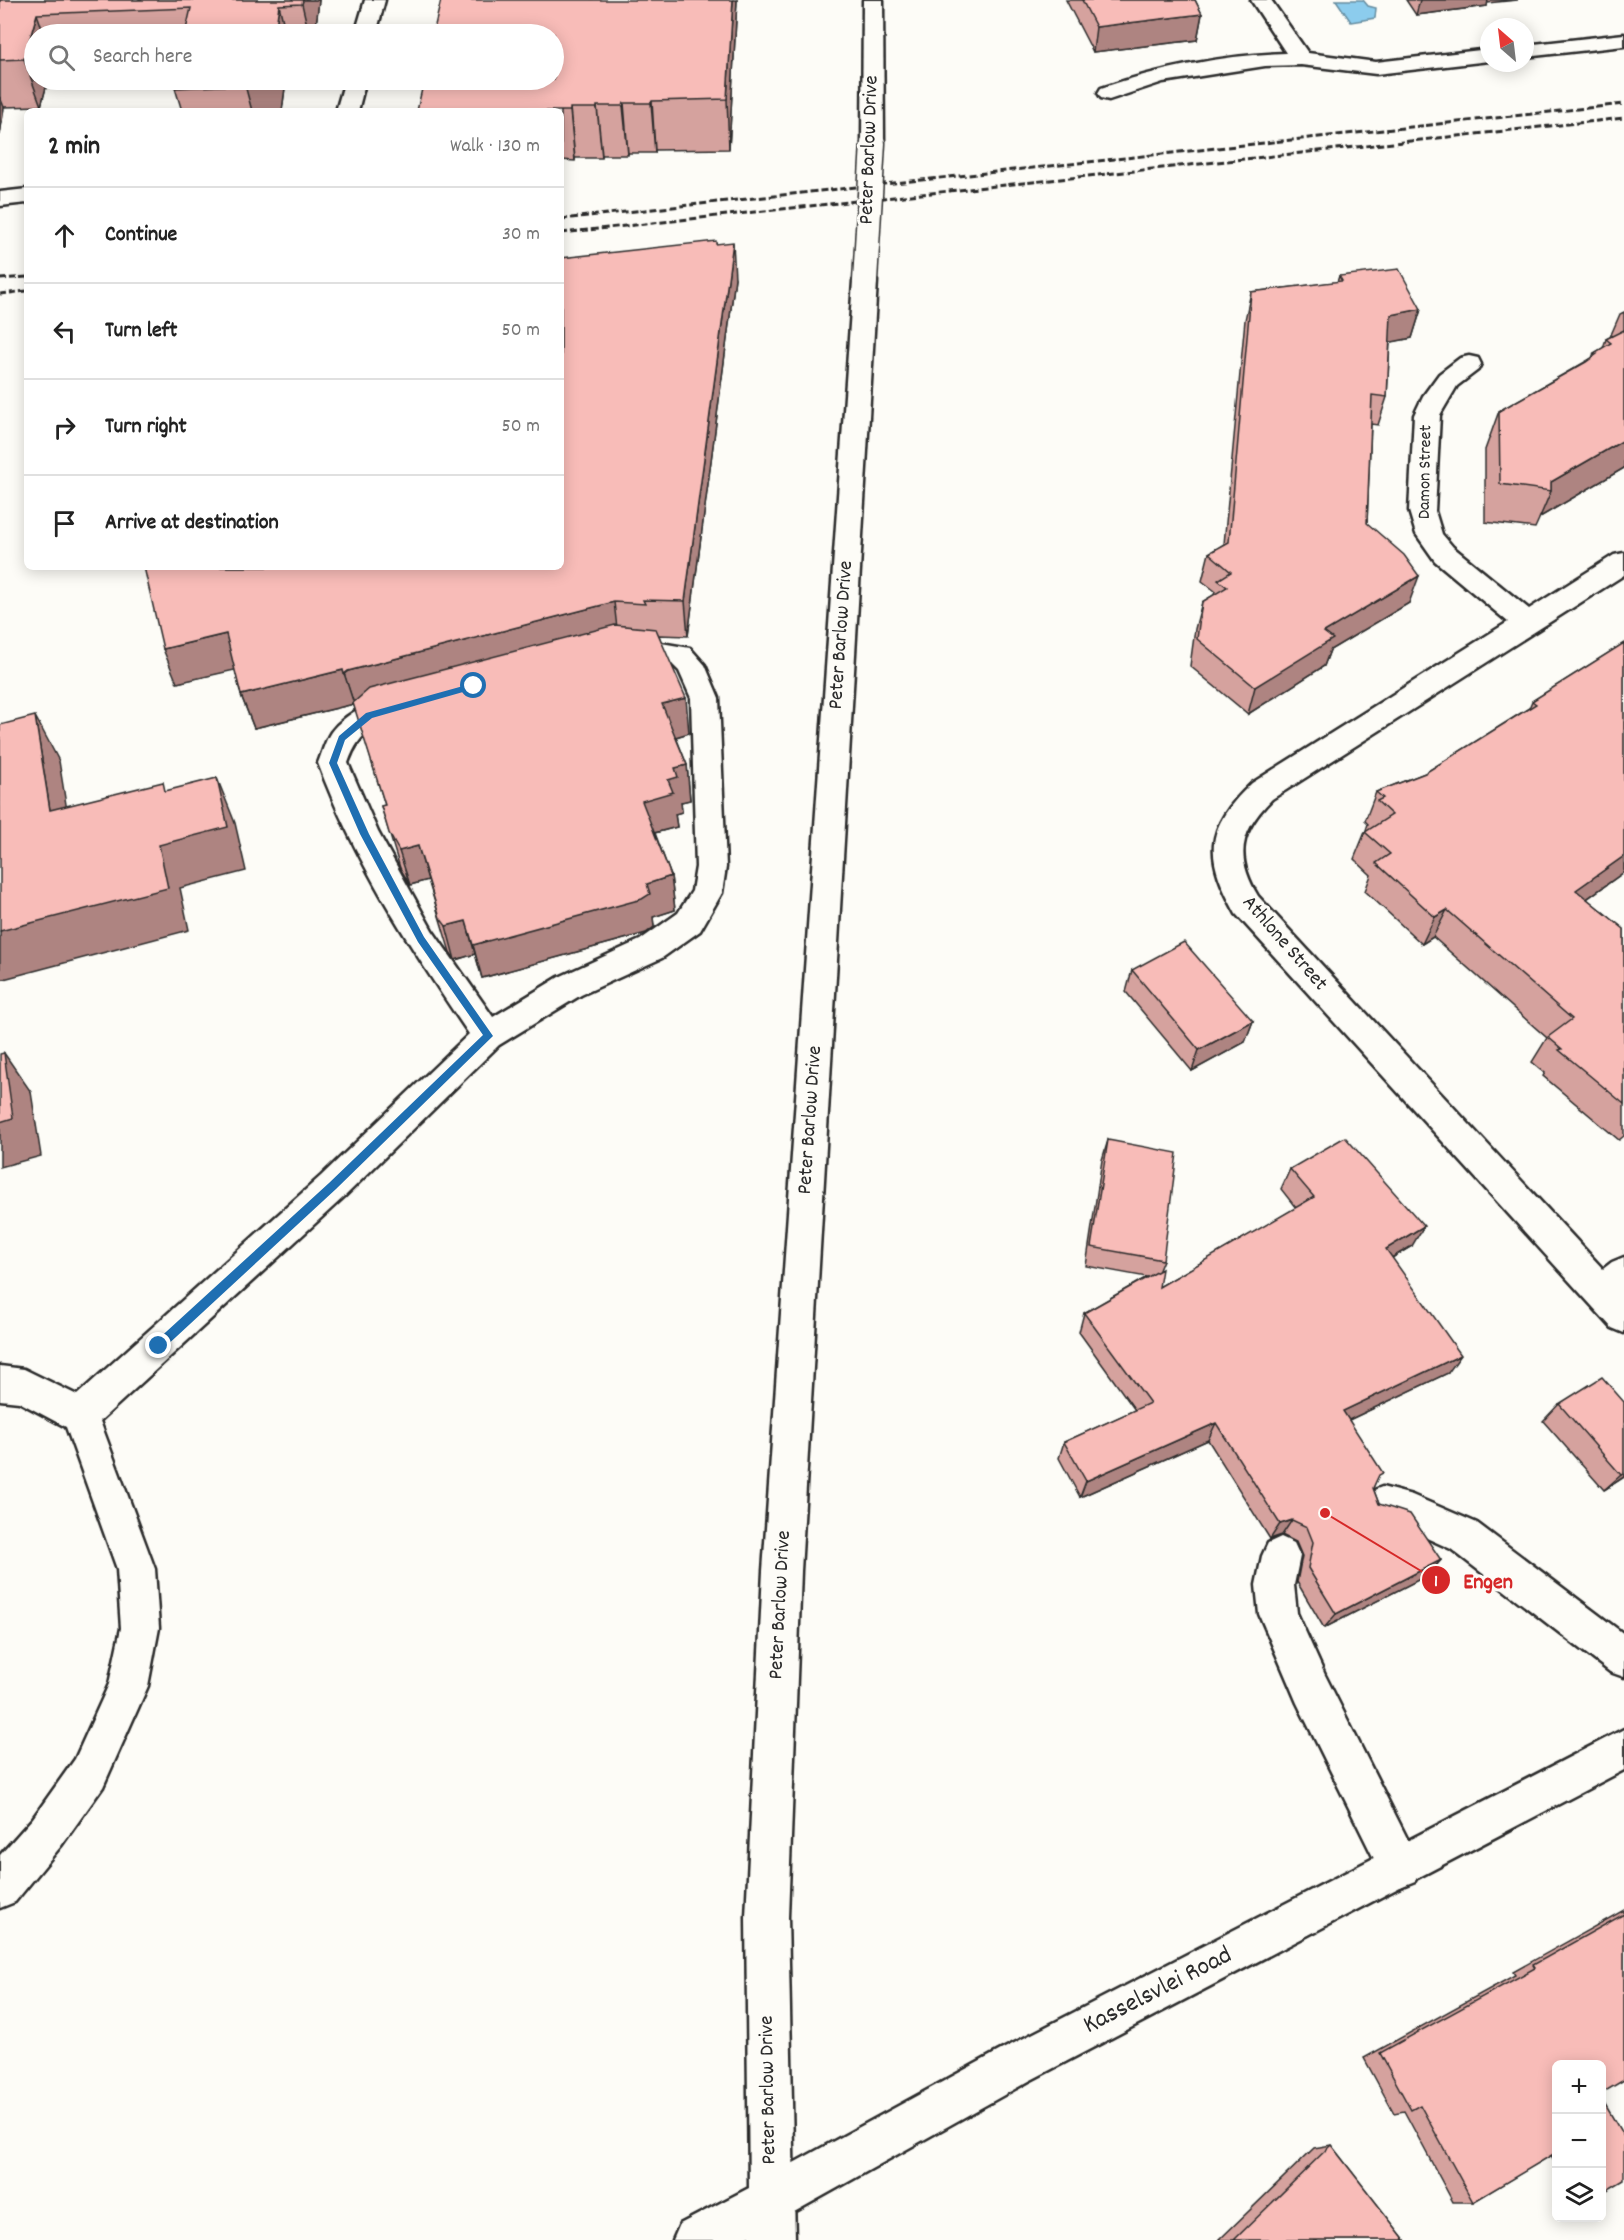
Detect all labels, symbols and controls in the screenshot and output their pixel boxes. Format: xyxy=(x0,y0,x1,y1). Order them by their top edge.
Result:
north arrow xyxy=(1480,18,1534,72)
search box xyxy=(24,24,564,90)
icon: search xyxy=(45,41,78,74)
text: Search here xyxy=(93,42,192,73)
street label: Peter Barlow Drive xyxy=(852,75,888,225)
text: 2 min xyxy=(48,129,100,166)
text: Walk · 130 m xyxy=(450,133,540,161)
icon: ahead xyxy=(48,219,81,252)
text: Continue xyxy=(105,220,177,251)
text: 30 m xyxy=(502,221,540,249)
icon: left xyxy=(48,315,81,348)
text: Turn left xyxy=(105,316,177,347)
text: 50 m xyxy=(502,317,540,345)
icon: right xyxy=(48,411,81,444)
text: Turn right xyxy=(105,412,187,443)
text: 50 m xyxy=(502,413,540,441)
street label: Damon Street xyxy=(1413,424,1439,519)
icon: arrive xyxy=(48,507,81,540)
text: Arrive at destination xyxy=(105,508,279,539)
street label: Peter Barlow Drive xyxy=(822,560,862,710)
route start xyxy=(460,672,486,698)
street label: Athlone Street xyxy=(1234,890,1334,999)
street label: Peter Barlow Drive xyxy=(791,1045,831,1195)
route end xyxy=(145,1332,171,1358)
street label: Peter Barlow Drive xyxy=(762,1530,800,1680)
callout: Engen xyxy=(1421,1560,1525,1600)
text: Engen xyxy=(1463,1568,1513,1599)
text: 1 xyxy=(1434,1570,1438,1595)
street label: Kasselsvlei Road xyxy=(1077,1938,1239,2044)
street label: Peter Barlow Drive xyxy=(753,2015,785,2165)
map controls xyxy=(1552,2060,1606,2222)
button: + xyxy=(1552,2060,1606,2114)
button: − xyxy=(1552,2114,1606,2168)
button: layers xyxy=(1552,2168,1606,2222)

